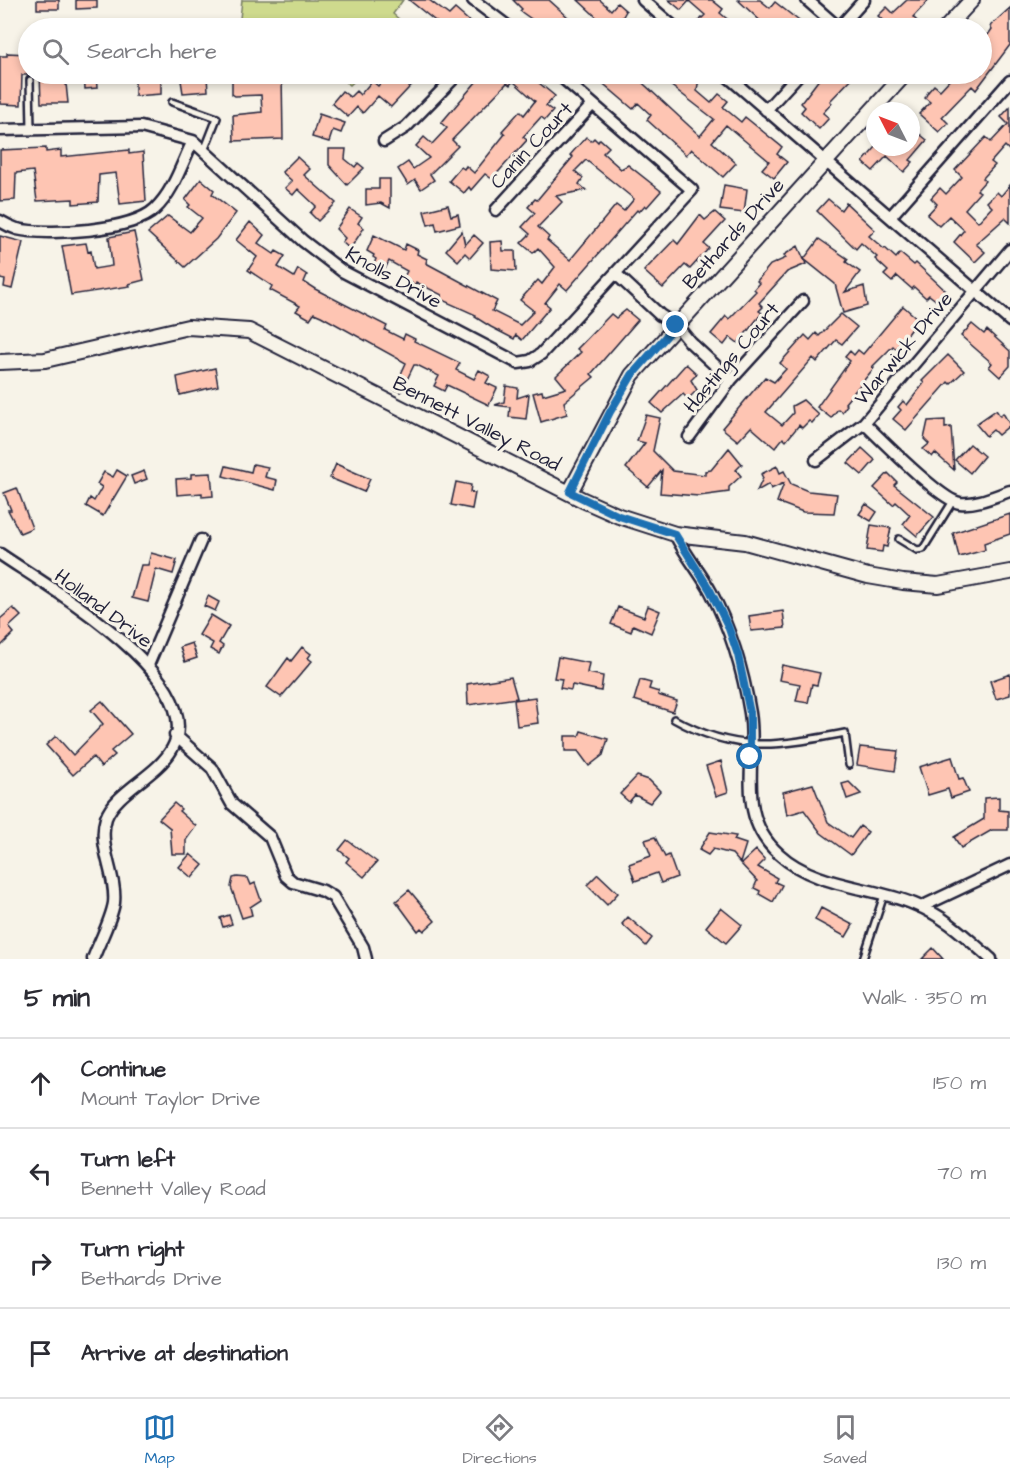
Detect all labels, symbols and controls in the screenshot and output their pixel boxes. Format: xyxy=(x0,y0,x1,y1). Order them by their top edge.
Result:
search box xyxy=(18,18,992,84)
icon: search xyxy=(39,35,72,68)
text: Search here xyxy=(87,36,217,67)
street label: Canin Court xyxy=(484,96,580,195)
north arrow xyxy=(866,102,920,156)
street label: Bethards Drive xyxy=(676,172,791,295)
street label: Knolls Drive xyxy=(340,240,447,316)
street label: Warwick Drive xyxy=(848,286,960,411)
street label: Hastings Court xyxy=(677,296,787,420)
route end xyxy=(662,311,688,337)
street label: Bennett Valley Road xyxy=(387,369,565,479)
street label: Holland Drive xyxy=(49,563,158,655)
route start xyxy=(736,743,762,769)
text: 5 min xyxy=(24,980,90,1016)
text: Walk · 350 m xyxy=(862,984,986,1012)
text: Continue xyxy=(81,1054,166,1085)
icon: ahead xyxy=(24,1067,57,1100)
text: 150 m xyxy=(933,1069,986,1097)
text: Mount Taylor Drive xyxy=(81,1085,260,1113)
text: Turn left xyxy=(81,1144,175,1175)
icon: left xyxy=(24,1157,57,1190)
text: 70 m xyxy=(938,1159,986,1187)
text: Bennett Valley Road xyxy=(81,1175,266,1203)
text: Turn right xyxy=(81,1234,184,1265)
icon: right xyxy=(24,1247,57,1280)
text: 130 m xyxy=(937,1249,986,1277)
text: Bethards Drive xyxy=(81,1265,222,1293)
icon: arrive xyxy=(24,1337,57,1370)
text: Arrive at destination xyxy=(81,1338,288,1369)
tab: Map xyxy=(143,1411,176,1469)
tab: Directions xyxy=(463,1411,537,1469)
tab: Saved xyxy=(823,1411,867,1469)

